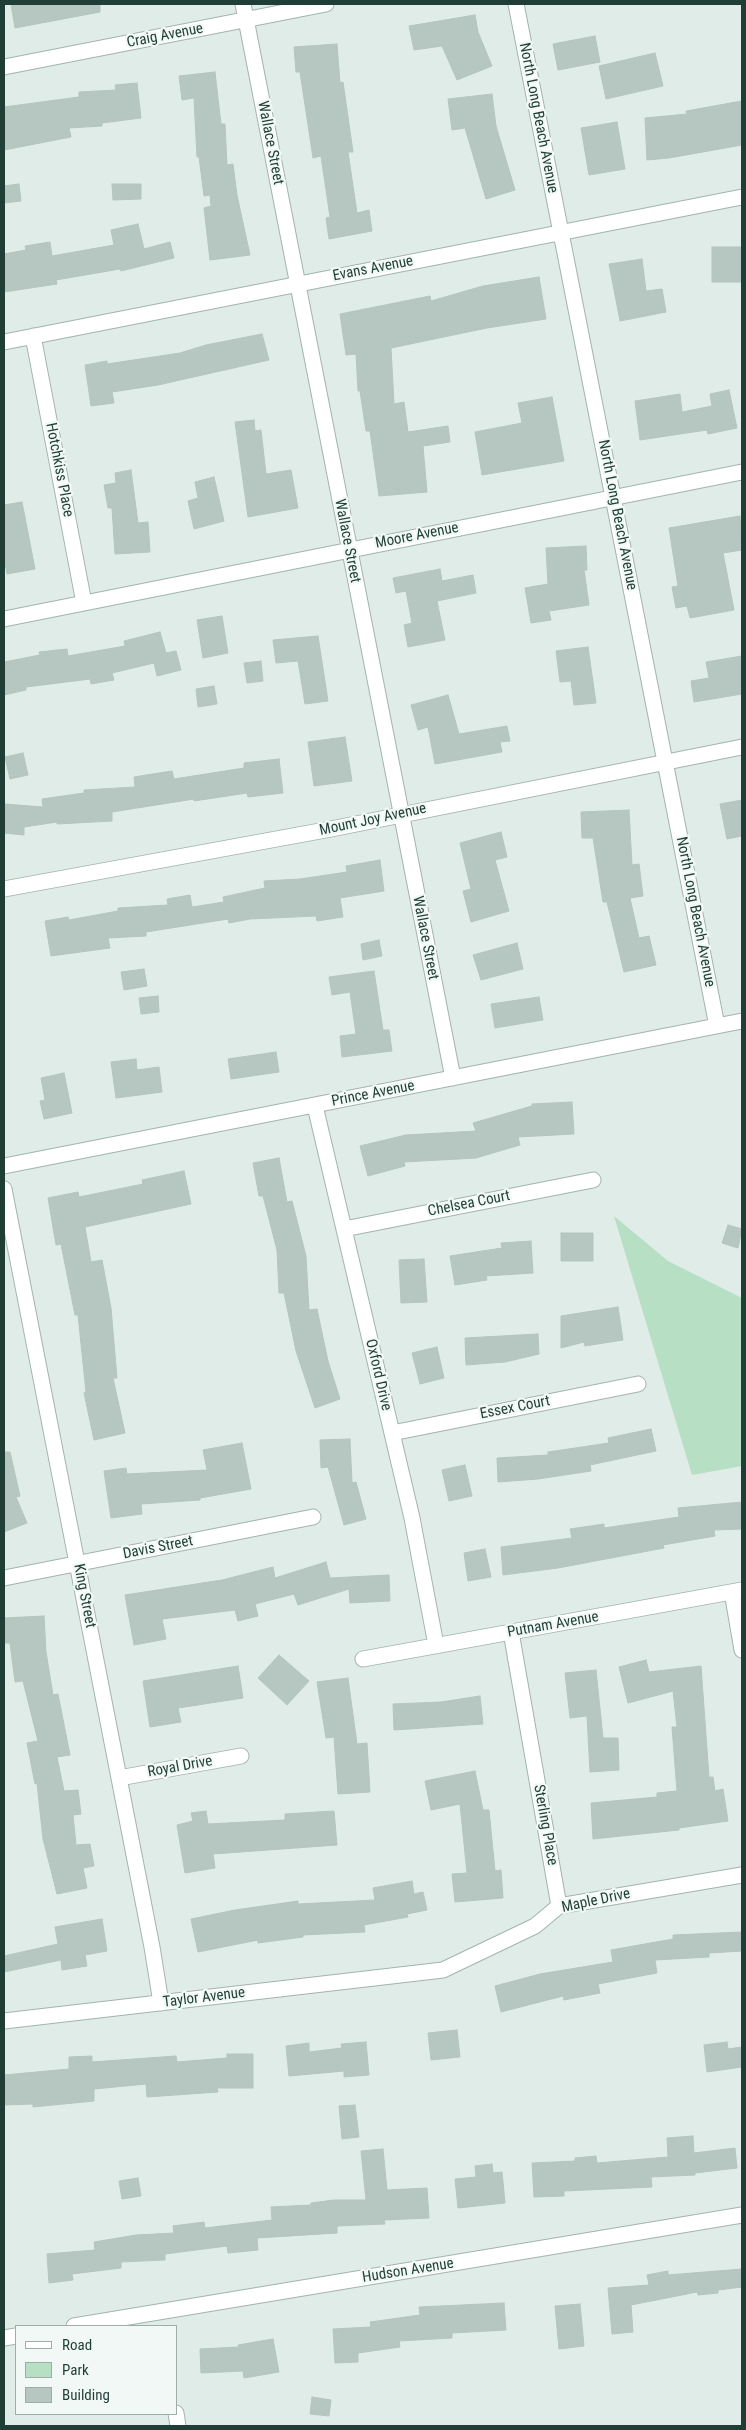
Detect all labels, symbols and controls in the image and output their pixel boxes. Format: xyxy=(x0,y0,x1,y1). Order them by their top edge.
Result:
street label: Craig Avenue xyxy=(125,20,205,52)
street label: North Long Beach Avenue xyxy=(515,41,561,195)
street label: Wallace Street xyxy=(253,100,287,186)
street label: Evans Avenue xyxy=(331,252,415,286)
street label: Hotchkiss Place xyxy=(41,421,77,519)
street label: North Long Beach Avenue xyxy=(594,438,640,592)
street label: Wallace Street xyxy=(330,498,364,584)
street label: Moore Avenue xyxy=(374,519,460,553)
street label: Mount Joy Avenue xyxy=(318,800,428,840)
street label: North Long Beach Avenue xyxy=(672,835,718,989)
street label: Wallace Street xyxy=(408,895,442,981)
street label: Prince Avenue xyxy=(330,1077,416,1111)
street label: Chelsea Court xyxy=(426,1187,512,1221)
street label: Oxford Drive xyxy=(361,1337,395,1413)
street label: Essex Court xyxy=(479,1392,551,1424)
street label: Davis Street xyxy=(121,1532,195,1564)
street label: King Street xyxy=(69,1562,99,1630)
street label: Putnam Avenue xyxy=(506,1608,600,1642)
street label: Royal Drive xyxy=(146,1752,214,1782)
street label: Sterling Place xyxy=(529,1783,561,1867)
street label: Maple Drive xyxy=(560,1885,632,1917)
street label: Taylor Avenue xyxy=(162,1984,246,2012)
street label: Hudson Avenue xyxy=(361,2255,455,2287)
legend xyxy=(15,2325,178,2415)
text: Road xyxy=(62,2336,92,2354)
text: Park xyxy=(62,2361,89,2379)
text: Building xyxy=(62,2386,110,2404)

